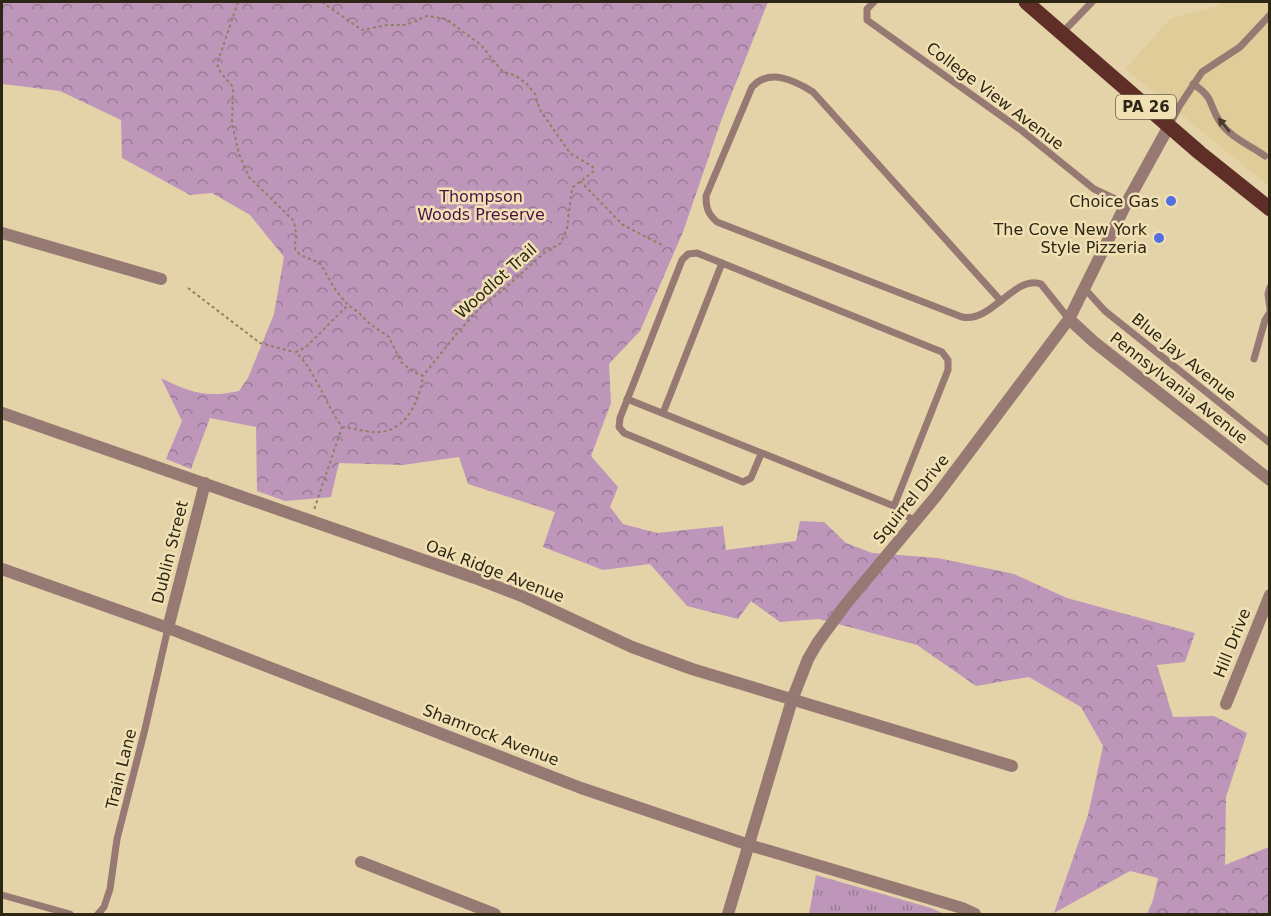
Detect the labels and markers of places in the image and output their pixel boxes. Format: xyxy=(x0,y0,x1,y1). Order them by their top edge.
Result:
place label: Choice Gas xyxy=(1069,192,1159,211)
marker: Choice Gas xyxy=(1164,194,1178,208)
place label: The Cove New York Style Pizzeria xyxy=(993,220,1148,257)
marker: The Cove New York Style Pizzeria xyxy=(1152,231,1166,245)

